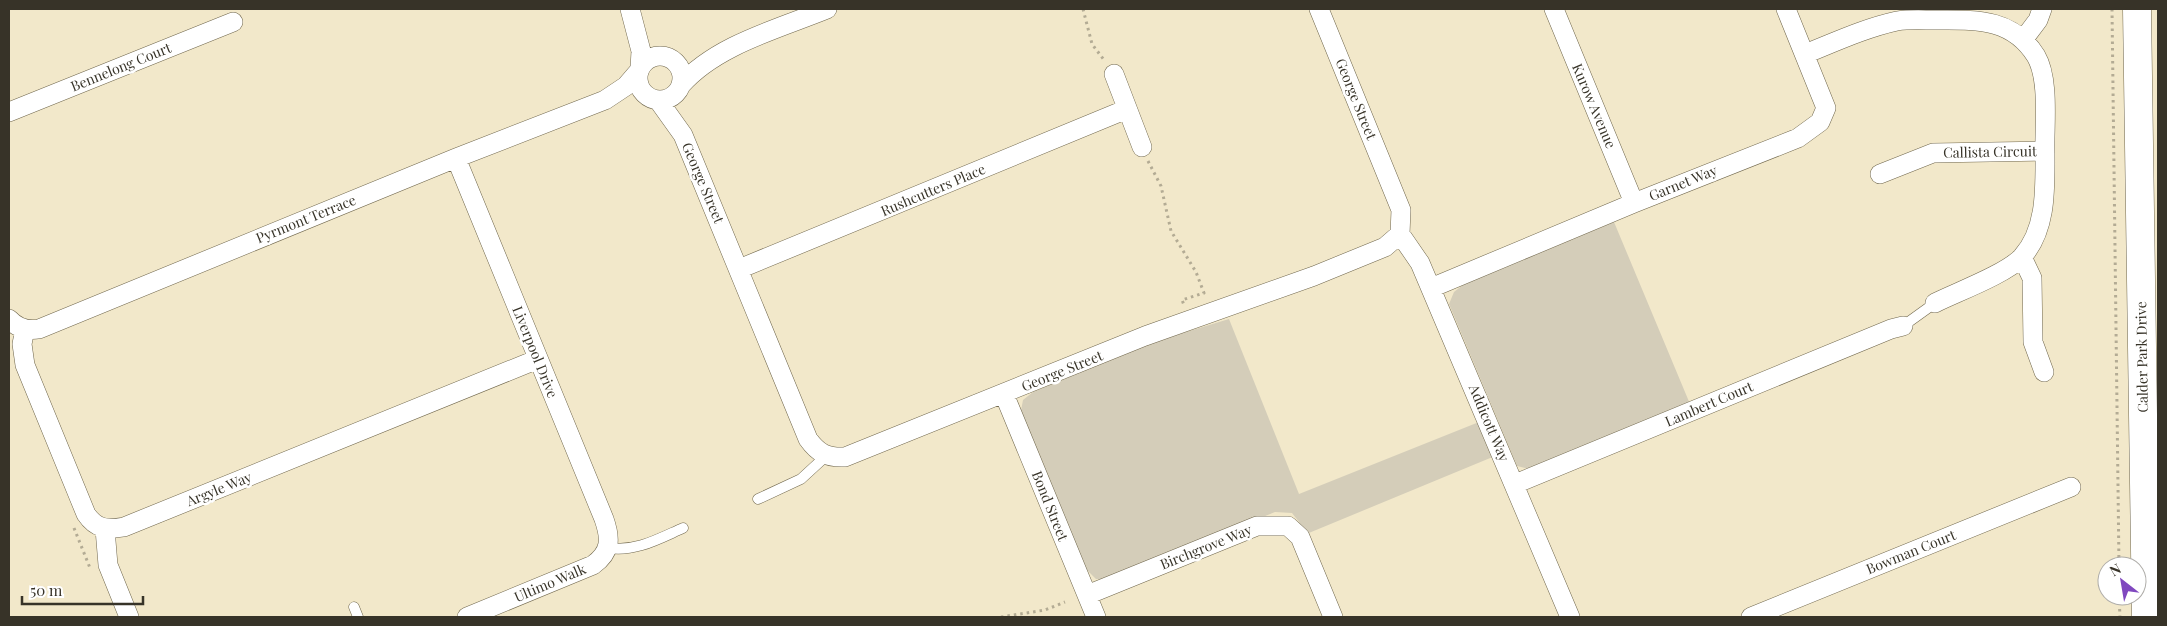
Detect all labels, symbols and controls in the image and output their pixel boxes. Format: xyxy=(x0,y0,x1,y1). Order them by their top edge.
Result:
street label: Bennelong Court xyxy=(68,37,175,95)
street label: George Street xyxy=(1332,55,1382,143)
street label: Kurow Avenue xyxy=(1568,60,1621,151)
street label: George Street xyxy=(678,139,729,227)
street label: Callista Circuit xyxy=(1943,141,2038,162)
street label: Rushcutters Place xyxy=(878,159,988,220)
street label: Garnet Way xyxy=(1646,160,1720,205)
street label: Pyrmont Terrace xyxy=(253,190,359,247)
street label: Calder Park Drive xyxy=(2131,301,2152,413)
street label: Liverpool Drive xyxy=(508,303,563,401)
street label: George Street xyxy=(1018,345,1106,395)
street label: Lambert Court xyxy=(1662,376,1757,431)
street label: Addicott Way xyxy=(1464,381,1514,464)
street label: Argyle Way xyxy=(182,467,254,511)
street label: Bond Street xyxy=(1028,468,1074,545)
street label: Birchgrove Way xyxy=(1157,520,1254,574)
street label: Bowman Court xyxy=(1863,525,1959,578)
north arrow xyxy=(2097,556,2147,606)
street label: Ultimo Walk xyxy=(511,559,589,606)
text: N xyxy=(2106,559,2124,580)
scale bar xyxy=(22,574,144,606)
text: 50 m xyxy=(30,580,63,600)

